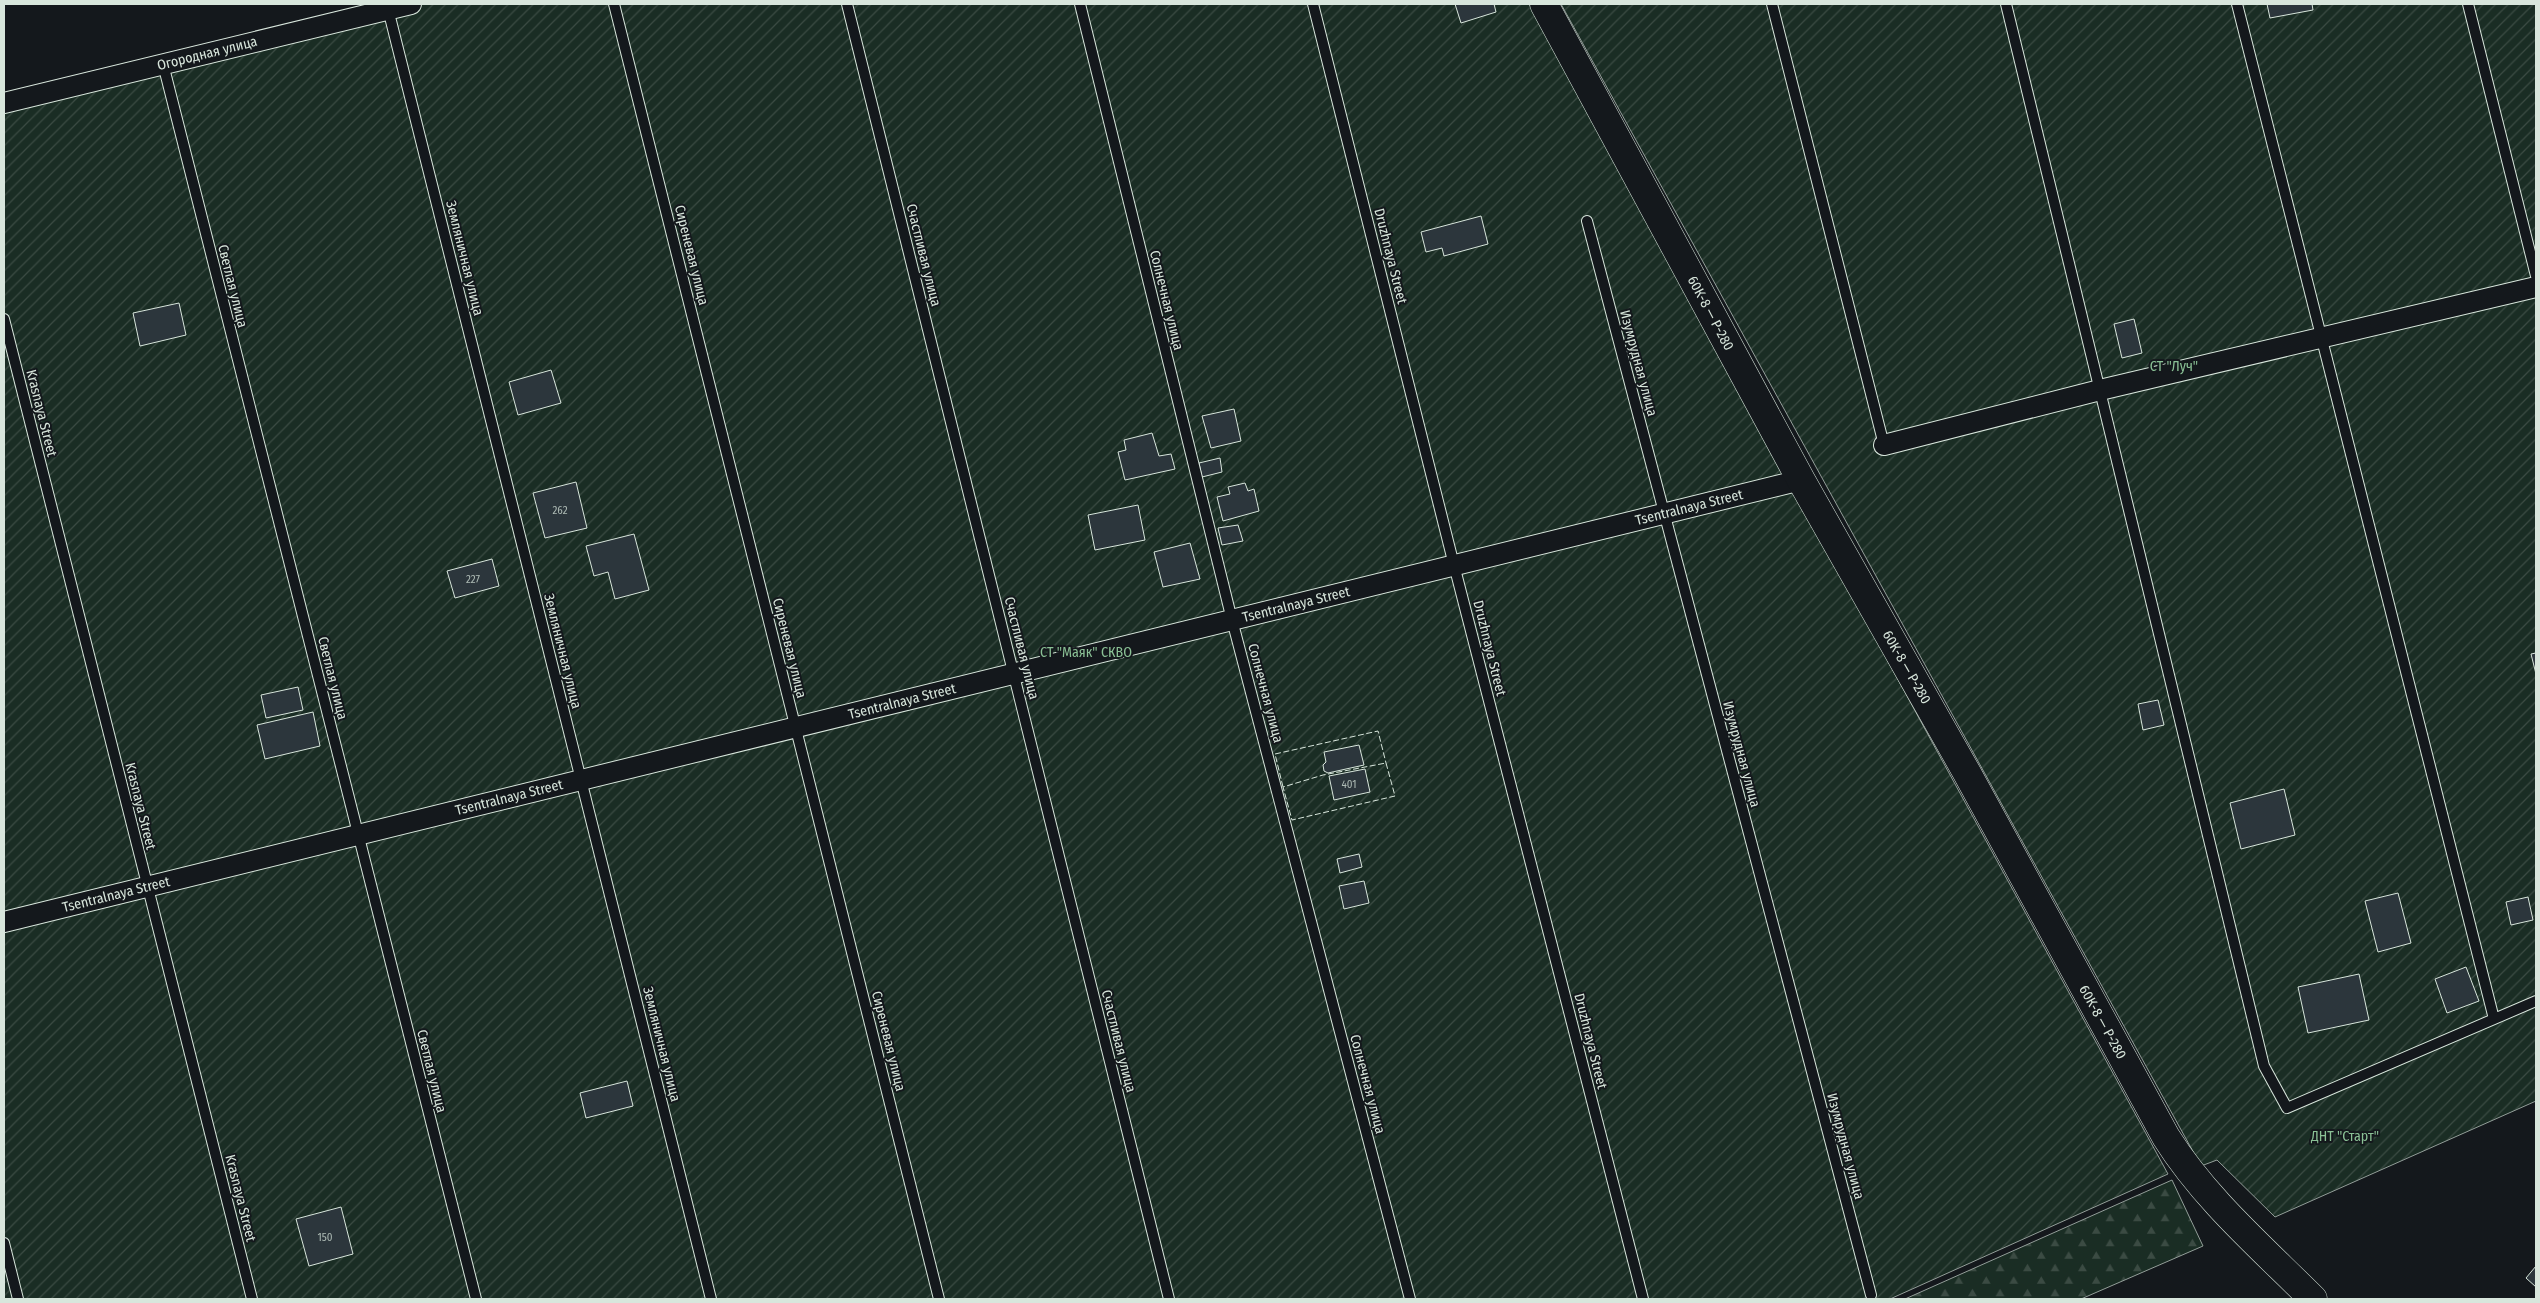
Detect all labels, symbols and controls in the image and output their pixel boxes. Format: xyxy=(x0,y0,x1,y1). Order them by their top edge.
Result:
street label: Огородная улица xyxy=(155,33,259,74)
street label: Земляничная улица xyxy=(442,199,487,317)
street label: Счастливая улица xyxy=(903,202,945,308)
street label: Сиреневая улица xyxy=(671,203,712,307)
street label: Druzhnaya Street xyxy=(1370,207,1411,306)
street label: Светлая улица xyxy=(214,243,251,329)
street label: Солнечная улица xyxy=(1146,248,1187,352)
street label: 60К-8 — Р-280 xyxy=(1684,273,1737,353)
street label: Изумрудная улица xyxy=(1616,308,1661,418)
park label: СТ "Луч" xyxy=(2150,358,2198,375)
street label: Krasnaya Street xyxy=(22,368,61,459)
street label: Tsentralnaya Street xyxy=(1634,486,1745,529)
house number: 262 xyxy=(552,504,568,517)
house number: 227 xyxy=(466,573,481,586)
street label: Tsentralnaya Street xyxy=(1241,583,1352,626)
street label: Земляничная улица xyxy=(540,592,585,710)
street label: Счастливая улица xyxy=(1001,595,1043,701)
street label: Сиреневая улица xyxy=(769,596,810,700)
street label: Druzhnaya Street xyxy=(1469,599,1510,698)
street label: 60К-8 — Р-280 xyxy=(1879,628,1934,707)
street label: Светлая улица xyxy=(314,635,351,721)
street label: Солнечная улица xyxy=(1244,642,1287,745)
park label: СТ "Маяк" СКВО xyxy=(1040,644,1132,661)
street label: Tsentralnaya Street xyxy=(847,680,958,723)
street label: Изумрудная улица xyxy=(1719,699,1764,809)
street label: Krasnaya Street xyxy=(121,761,160,852)
street label: Tsentralnaya Street xyxy=(454,776,565,819)
house number: 401 xyxy=(1341,778,1357,791)
street label: Tsentralnaya Street xyxy=(61,873,172,916)
street label: 60К-8 — Р-280 xyxy=(2075,982,2130,1062)
street label: Земляничная улица xyxy=(639,985,684,1103)
street label: Счастливая улица xyxy=(1098,988,1140,1094)
street label: Сиреневая улица xyxy=(868,989,909,1093)
street label: Druzhnaya Street xyxy=(1570,992,1611,1091)
street label: Светлая улица xyxy=(413,1028,450,1114)
street label: Солнечная улица xyxy=(1346,1033,1389,1136)
street label: Изумрудная улица xyxy=(1823,1091,1868,1201)
park label: ДНТ "Старт" xyxy=(2310,1128,2379,1145)
street label: Krasnaya Street xyxy=(221,1153,260,1244)
house number: 150 xyxy=(317,1231,333,1244)

